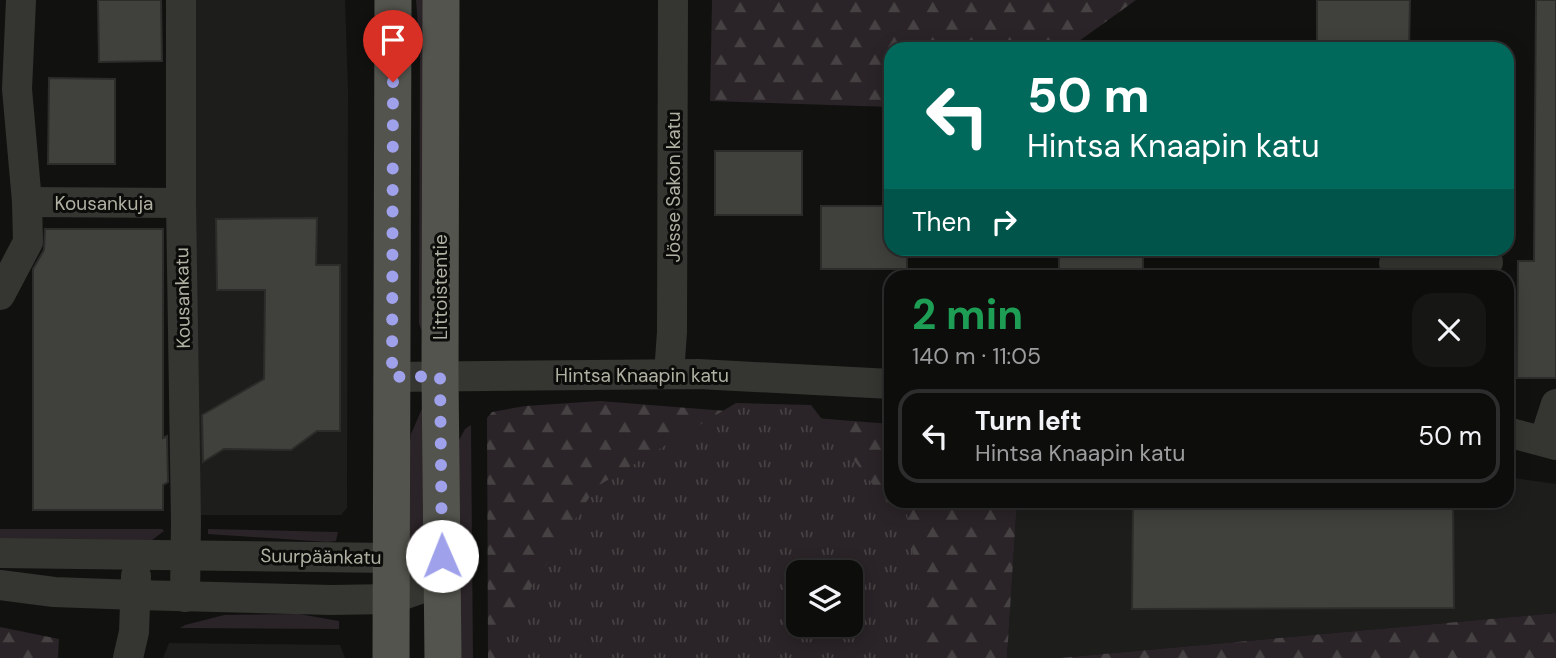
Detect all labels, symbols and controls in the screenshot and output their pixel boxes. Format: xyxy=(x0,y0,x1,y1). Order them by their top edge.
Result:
pin xyxy=(363,10,423,82)
icon: arrive xyxy=(374,21,412,59)
text: 50 m xyxy=(1027,63,1150,127)
icon: left xyxy=(912,70,1003,161)
street label: Jösse Sakon katu xyxy=(661,111,686,263)
text: Hintsa Knaapin katu xyxy=(1027,125,1320,167)
street label: Kousankuja xyxy=(55,191,153,216)
icon: right xyxy=(985,203,1023,241)
text: Then xyxy=(912,205,971,239)
street label: Littoistentie xyxy=(428,234,453,340)
street label: Kousankatu xyxy=(169,247,196,349)
text: 2 min xyxy=(912,287,1023,342)
button: close xyxy=(1412,293,1486,367)
text: 140 m · 11:05 xyxy=(912,341,1041,371)
street label: Hintsa Knaapin katu xyxy=(555,363,729,388)
text: Turn left xyxy=(975,404,1082,438)
icon: left xyxy=(916,417,954,455)
text: 50 m xyxy=(1418,419,1482,453)
text: Hintsa Knaapin katu xyxy=(975,438,1185,468)
position arrow xyxy=(405,519,479,593)
street label: Suurpäänkatu xyxy=(260,543,382,570)
map controls xyxy=(786,560,863,637)
button: layers xyxy=(786,560,863,637)

